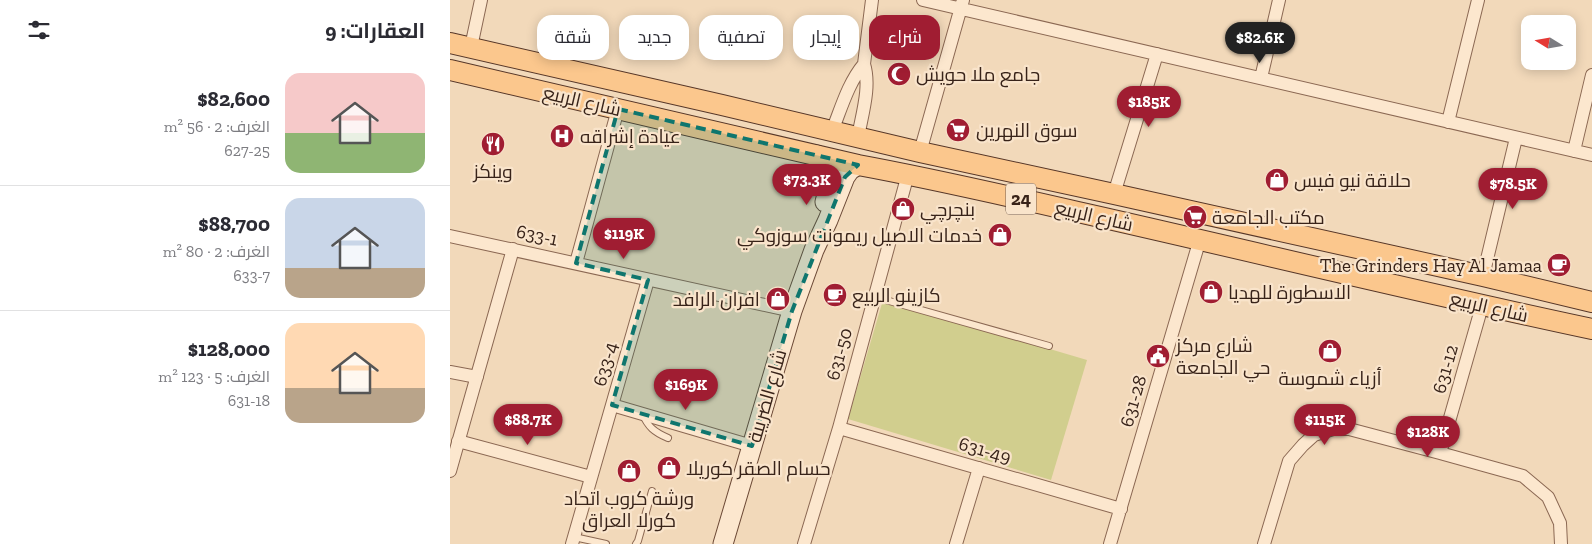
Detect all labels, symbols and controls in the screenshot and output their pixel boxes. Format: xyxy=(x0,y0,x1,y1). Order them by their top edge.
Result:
chip: شقة xyxy=(537,15,609,60)
chip: جديد xyxy=(619,15,689,60)
chip: تصفية xyxy=(699,15,783,60)
chip: إيجار xyxy=(793,15,859,60)
chip: شراء xyxy=(869,15,940,60)
north arrow xyxy=(1521,15,1576,70)
map controls xyxy=(1521,15,1576,70)
icon: filters xyxy=(25,16,53,44)
text: العقارات: 9 xyxy=(325,18,425,43)
pin: $82.6K xyxy=(1219,22,1301,64)
text: $82.6K xyxy=(1236,28,1284,47)
mosque icon: جامع ملا حويش xyxy=(886,61,912,87)
place label: جامع ملا حويش xyxy=(916,63,1040,88)
street label: شارع الربيع xyxy=(540,81,623,123)
text: $82,600 xyxy=(197,86,270,111)
pin: $185K xyxy=(1114,86,1184,128)
text: $185K xyxy=(1128,92,1170,111)
icon: home xyxy=(325,93,385,153)
text: الغرف: 2 · 56 m² xyxy=(164,117,270,136)
supermarket icon: سوق النهرين xyxy=(945,117,971,143)
place label: سوق النهرين xyxy=(976,119,1077,143)
hospital icon: عيادة إشراقه xyxy=(549,123,575,149)
place label: عيادة إشراقه xyxy=(580,125,681,148)
restaurant icon: وينكز xyxy=(480,131,506,157)
text: 627-25 xyxy=(224,141,270,160)
place label: وينكز xyxy=(472,160,513,183)
pin: $73.3K xyxy=(766,164,848,206)
shop icon: حلاقة نيو فيس xyxy=(1264,167,1290,193)
pin: $78.5K xyxy=(1472,168,1554,210)
place label: حلاقة نيو فيس xyxy=(1294,169,1411,192)
text: $73.3K xyxy=(783,170,831,189)
text: $78.5K xyxy=(1489,174,1537,193)
road number: 24 xyxy=(1006,183,1036,214)
shop icon: بنچرچي xyxy=(890,196,916,222)
street label: شارع الربيع xyxy=(1052,196,1135,238)
place label: بنچرچي xyxy=(920,198,975,224)
supermarket icon: مكتب الجامعة xyxy=(1182,204,1208,230)
place label: مكتب الجامعة xyxy=(1212,206,1325,229)
text: $88,700 xyxy=(198,211,270,236)
icon: home xyxy=(325,218,385,278)
pin: $119K xyxy=(589,218,659,260)
street label: 633-1 xyxy=(514,219,560,251)
shop icon: خدمات الاصيل ريمونت سوزوكي xyxy=(987,222,1013,248)
text: $119K xyxy=(604,224,644,243)
place label: خدمات الاصيل ريمونت سوزوكي xyxy=(737,224,982,250)
text: الغرف: 2 · 80 m² xyxy=(163,242,270,261)
cafe icon: The Grinders Hay Al Jamaa xyxy=(1546,252,1572,278)
place label: The Grinders Hay Al Jamaa xyxy=(1320,254,1542,277)
text: 633-7 xyxy=(233,266,270,285)
shop icon: الاسطورة للهديا xyxy=(1198,279,1224,305)
place label: الاسطورة للهديا xyxy=(1228,281,1351,304)
cafe icon: كازينو الربيع xyxy=(822,282,848,308)
place label: كازينو الربيع xyxy=(852,284,941,309)
shop icon: افران الرافد xyxy=(765,286,791,312)
street label: شارع الربيع xyxy=(1447,287,1530,329)
place label: افران الرافد xyxy=(673,288,760,311)
street label: 631-50 xyxy=(821,325,857,383)
place label: شارع مركز حي الجامعة xyxy=(1175,334,1270,382)
text: $128,000 xyxy=(188,336,270,361)
shop icon: أزياء شموسة xyxy=(1317,338,1343,364)
street label: 633-4 xyxy=(588,339,622,389)
street label: 631-12 xyxy=(1427,342,1463,396)
icon: home xyxy=(325,343,385,403)
public building icon: شارع مركز حي الجامعة xyxy=(1145,343,1171,369)
street label: شارع الضريبة xyxy=(743,347,793,446)
text: الغرف: 5 · 123 m² xyxy=(158,367,270,386)
place label: أزياء شموسة xyxy=(1278,367,1382,390)
pin: $169K xyxy=(651,368,721,411)
street label: 631-28 xyxy=(1115,372,1151,430)
text: $169K xyxy=(665,375,707,394)
text: 631-18 xyxy=(228,391,270,410)
pin: $88.7K xyxy=(487,404,569,446)
pin: $115K xyxy=(1290,404,1360,446)
text: $88.7K xyxy=(504,410,552,429)
text: $115K xyxy=(1305,410,1345,429)
pin: $128K xyxy=(1393,416,1463,458)
text: $128K xyxy=(1407,422,1449,441)
street label: 631-49 xyxy=(956,432,1014,468)
shop icon: حسام الصقر كوريلا xyxy=(656,455,682,481)
place label: حسام الصقر كوريلا xyxy=(686,457,831,482)
shop icon: ورشة كروب اتحاد كورلا العراق xyxy=(616,458,642,484)
place label: ورشة كروب اتحاد كورلا العراق xyxy=(564,487,694,533)

